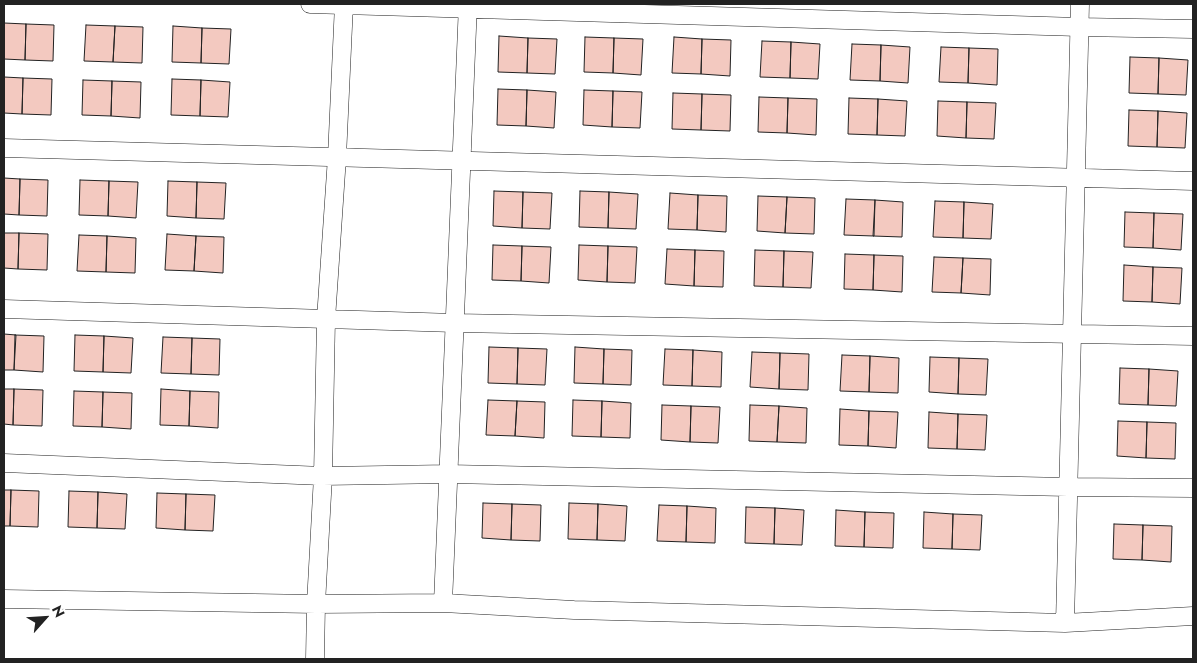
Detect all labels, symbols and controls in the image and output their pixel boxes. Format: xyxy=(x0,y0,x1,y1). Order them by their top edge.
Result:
north arrow xyxy=(20,593,70,643)
text: N xyxy=(47,602,70,621)

